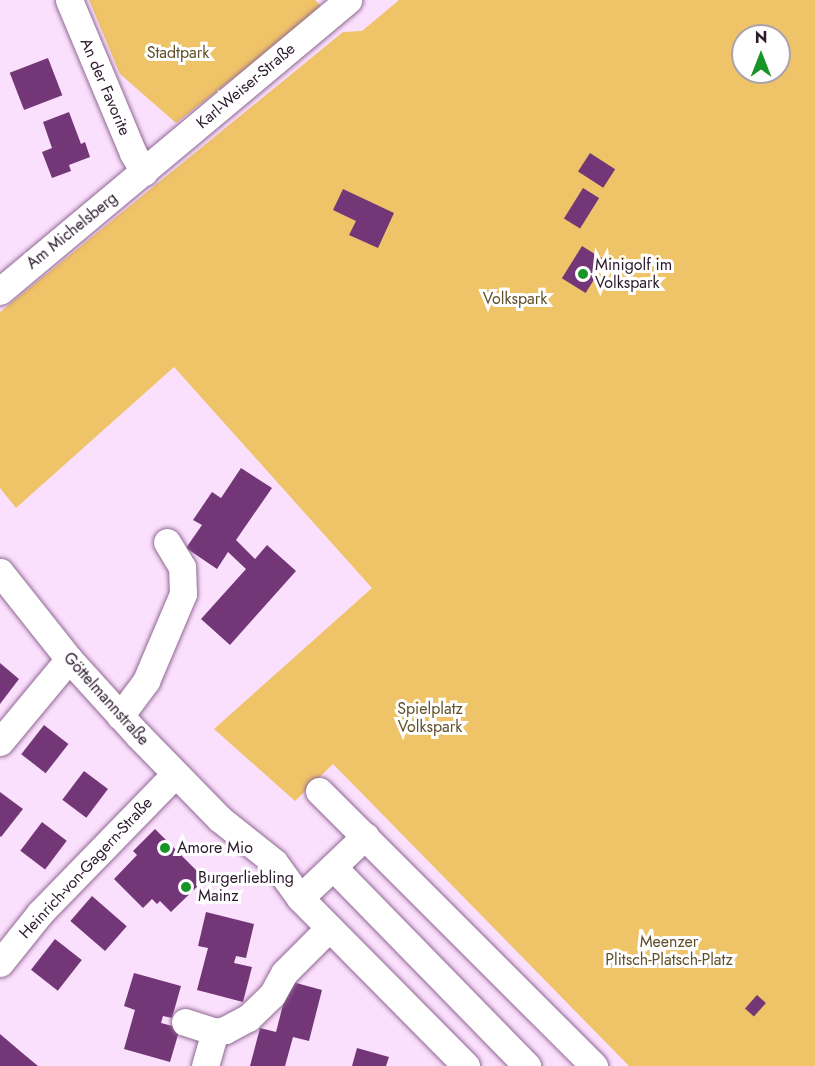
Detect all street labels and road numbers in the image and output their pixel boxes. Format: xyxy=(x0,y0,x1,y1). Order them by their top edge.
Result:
street label: An der Favorite xyxy=(76,35,134,139)
street label: Karl-Weiser-Straße xyxy=(193,39,299,133)
street label: Am Michelsberg xyxy=(23,189,121,273)
street label: Göttelmannstraße xyxy=(59,649,153,749)
street label: Heinrich-von-Gagern-Straße xyxy=(15,793,157,943)

